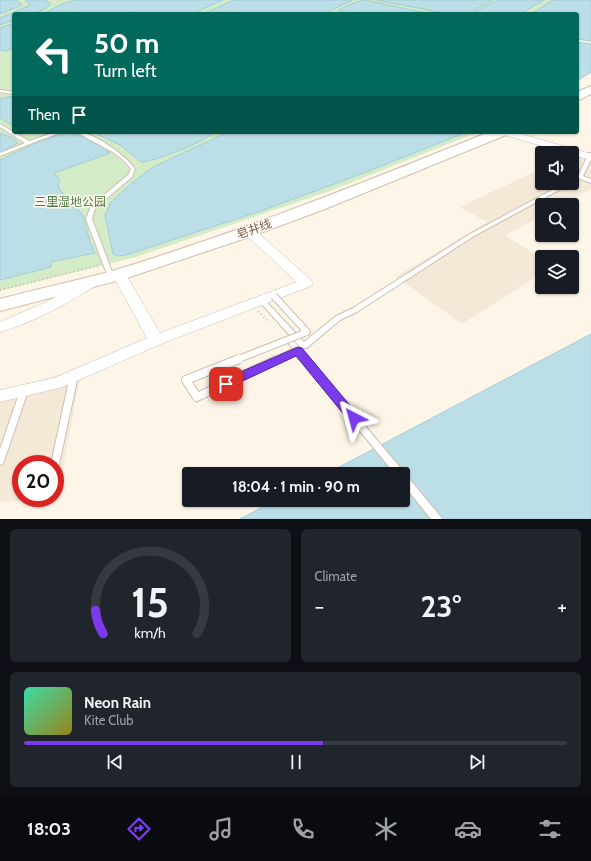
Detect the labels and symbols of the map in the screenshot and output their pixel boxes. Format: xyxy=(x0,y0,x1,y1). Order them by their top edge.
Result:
park label: 三里湿地公园 xyxy=(34,194,106,209)
street label: 皂井线 xyxy=(234,216,273,241)
pin xyxy=(209,367,243,401)
position arrow xyxy=(333,397,375,439)
speed limit sign: 20 xyxy=(12,455,64,507)

